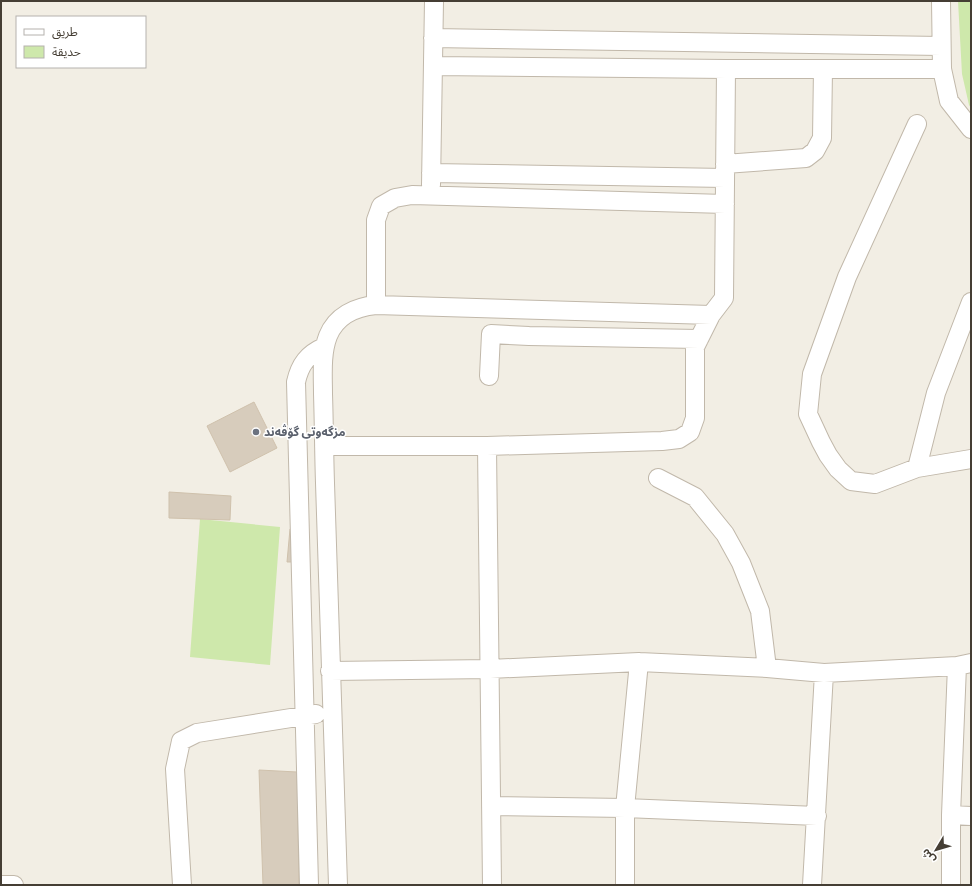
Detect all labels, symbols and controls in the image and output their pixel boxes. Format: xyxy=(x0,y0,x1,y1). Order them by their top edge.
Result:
legend xyxy=(16,16,146,68)
text: طريق xyxy=(52,25,78,40)
text: حديقة xyxy=(52,45,81,59)
place label: مزگەوتی گۆڤەند xyxy=(264,424,346,439)
marker: مزگەوتی گۆڤەند xyxy=(251,427,261,437)
north arrow xyxy=(916,830,956,870)
text: ش xyxy=(919,846,938,866)

